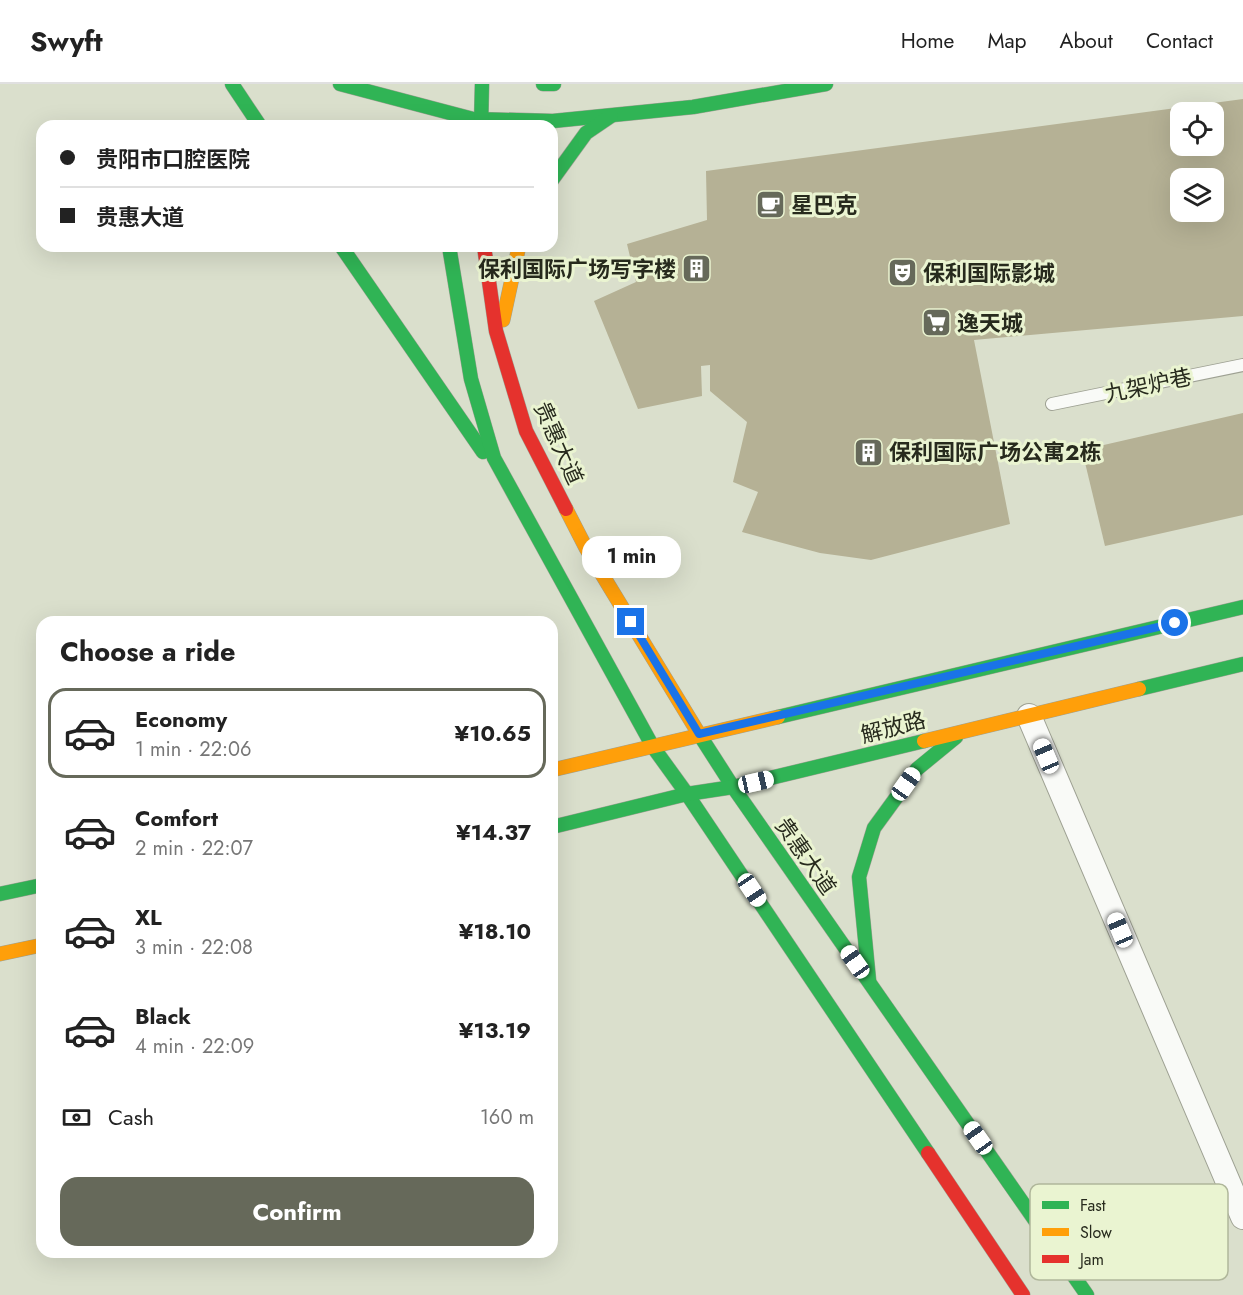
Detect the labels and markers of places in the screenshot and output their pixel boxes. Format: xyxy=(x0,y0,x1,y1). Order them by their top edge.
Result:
cafe icon: 星巴克 xyxy=(754,189,786,221)
place label: 星巴克 xyxy=(791,189,857,221)
place label: 保利国际广场写字楼 xyxy=(478,253,676,285)
building icon: 保利国际广场写字楼 xyxy=(681,253,713,285)
theatre icon: 保利国际影城 xyxy=(886,257,918,289)
place label: 保利国际影城 xyxy=(923,257,1055,289)
supermarket icon: 逸天城 xyxy=(920,307,952,339)
place label: 逸天城 xyxy=(957,307,1023,339)
building icon: 保利国际广场公寓2栋 xyxy=(852,436,884,468)
place label: 保利国际广场公寓2栋 xyxy=(889,436,1101,468)

